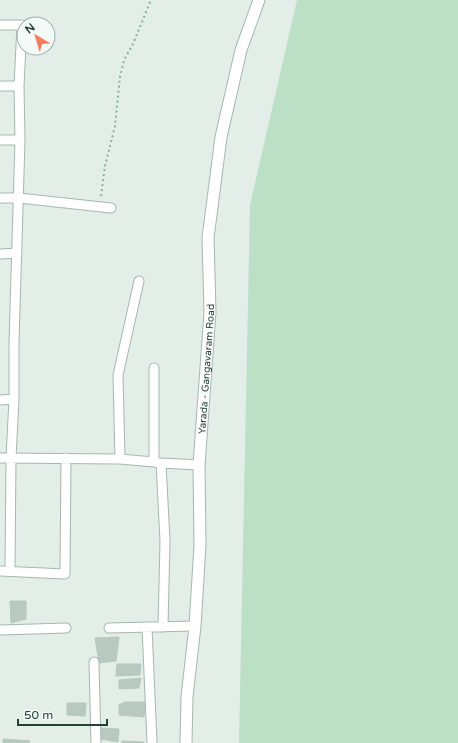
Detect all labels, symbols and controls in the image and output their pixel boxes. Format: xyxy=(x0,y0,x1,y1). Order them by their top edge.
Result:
north arrow xyxy=(16,16,56,56)
text: N xyxy=(23,21,38,36)
street label: Yarada - Gangavaram Road xyxy=(196,304,217,434)
scale bar xyxy=(18,701,107,727)
text: 50 m xyxy=(24,708,53,722)

